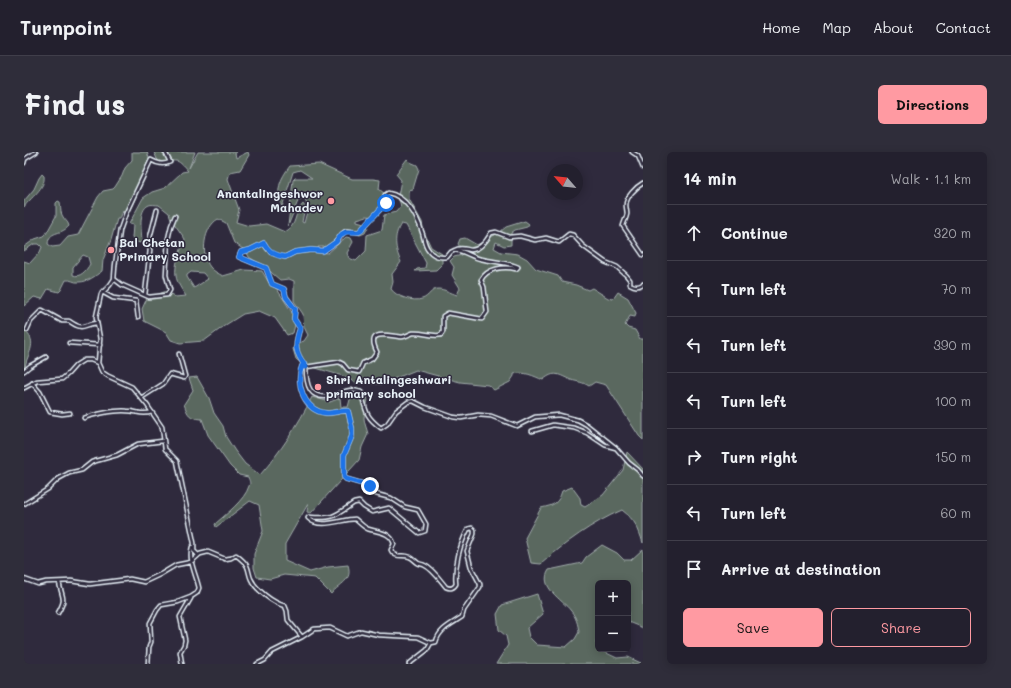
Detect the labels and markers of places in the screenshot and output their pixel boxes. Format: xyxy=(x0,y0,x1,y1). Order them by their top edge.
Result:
place label: Anantalingeshwor Mahadev xyxy=(217,185,323,215)
marker: Anantalingeshwor Mahadev xyxy=(326,196,336,206)
place label: Bal Chetan Primary School xyxy=(119,234,211,264)
marker: Bal Chetan Primary School xyxy=(106,245,116,255)
place label: Shri Antalingeshwari primary school xyxy=(326,371,452,401)
marker: Shri Antalingeshwari primary school xyxy=(313,382,323,392)

